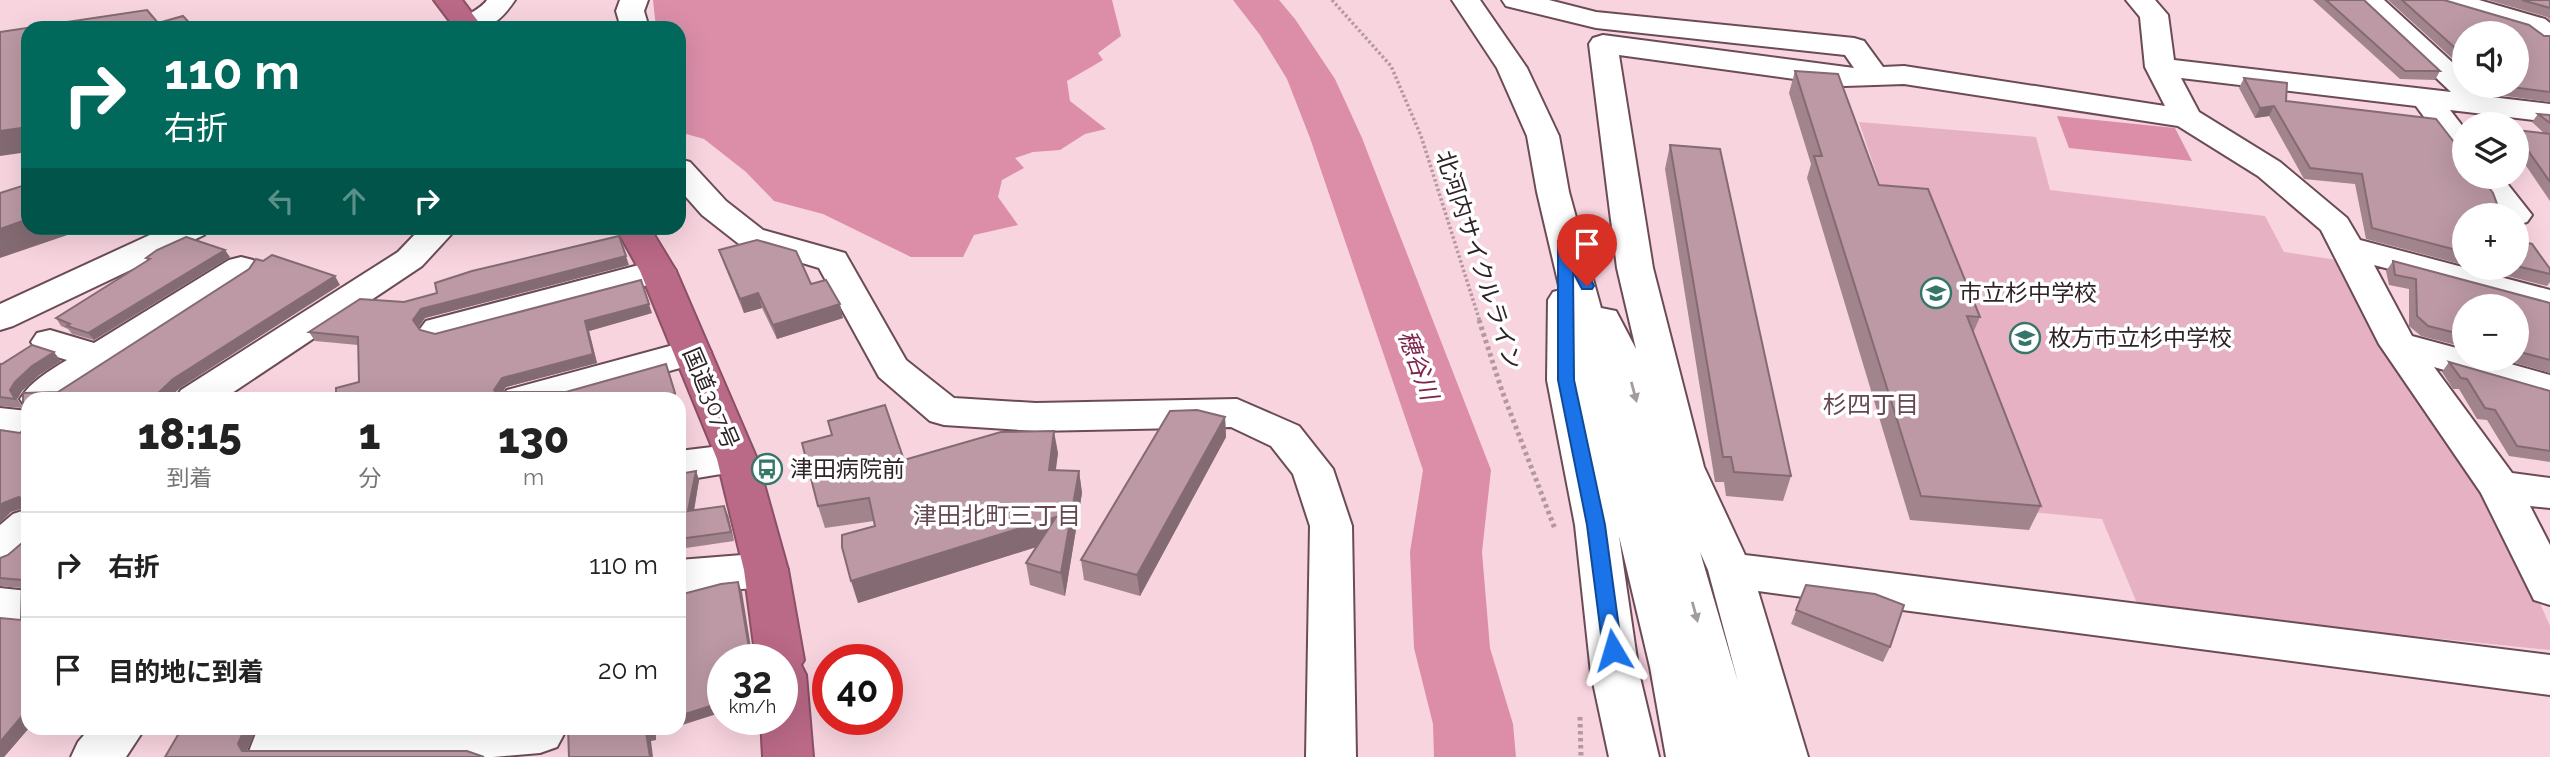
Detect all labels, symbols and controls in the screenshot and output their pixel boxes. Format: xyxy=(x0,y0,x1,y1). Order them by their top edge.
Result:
map controls xyxy=(2452,21,2529,371)
button: sound xyxy=(2452,21,2529,98)
text: 110 m xyxy=(164,43,300,100)
icon: right xyxy=(49,49,140,140)
text: 右折 xyxy=(164,109,228,146)
button: layers xyxy=(2452,112,2529,189)
street label: 北河内サイクルライン xyxy=(1431,147,1528,373)
icon: left xyxy=(262,182,300,220)
icon: ahead xyxy=(335,182,373,220)
icon: right xyxy=(408,182,446,220)
button: + xyxy=(2452,203,2529,280)
pin xyxy=(1557,214,1617,286)
icon: arrive xyxy=(1568,225,1606,263)
school or university icon: 市立杉中学校 xyxy=(1919,276,1953,310)
place label: 市立杉中学校 xyxy=(1959,279,2097,306)
button: − xyxy=(2452,294,2529,371)
school or university icon: 枚方市立杉中学校 xyxy=(2008,321,2042,355)
place label: 枚方市立杉中学校 xyxy=(2048,324,2232,351)
water label: 穂谷川 xyxy=(1393,326,1445,406)
street label: 国道307号 xyxy=(678,343,745,453)
one-way arrow xyxy=(1630,382,1640,403)
district label: 杉四丁目 xyxy=(1823,390,1919,419)
text: 18:15 xyxy=(138,410,242,459)
text: 1 xyxy=(359,410,381,459)
text: 130 xyxy=(498,414,569,463)
bus stop icon: 津田病院前 xyxy=(750,452,784,486)
place label: 津田病院前 xyxy=(790,455,905,482)
text: m xyxy=(523,463,544,490)
text: 到着 xyxy=(167,464,213,491)
text: 分 xyxy=(358,464,381,491)
district label: 津田北町三丁目 xyxy=(913,501,1081,530)
icon: right xyxy=(49,546,87,584)
text: 110 m xyxy=(589,550,658,580)
text: 右折 xyxy=(108,552,160,582)
one-way arrow xyxy=(1690,601,1701,623)
position arrow xyxy=(1576,613,1650,687)
speed limit sign: 40 xyxy=(812,644,903,735)
icon: arrive xyxy=(49,651,87,689)
text: 20 m xyxy=(598,655,658,685)
text: 目的地に到着 xyxy=(108,657,264,687)
text: 32 xyxy=(733,660,772,701)
text: km/h xyxy=(729,696,776,717)

